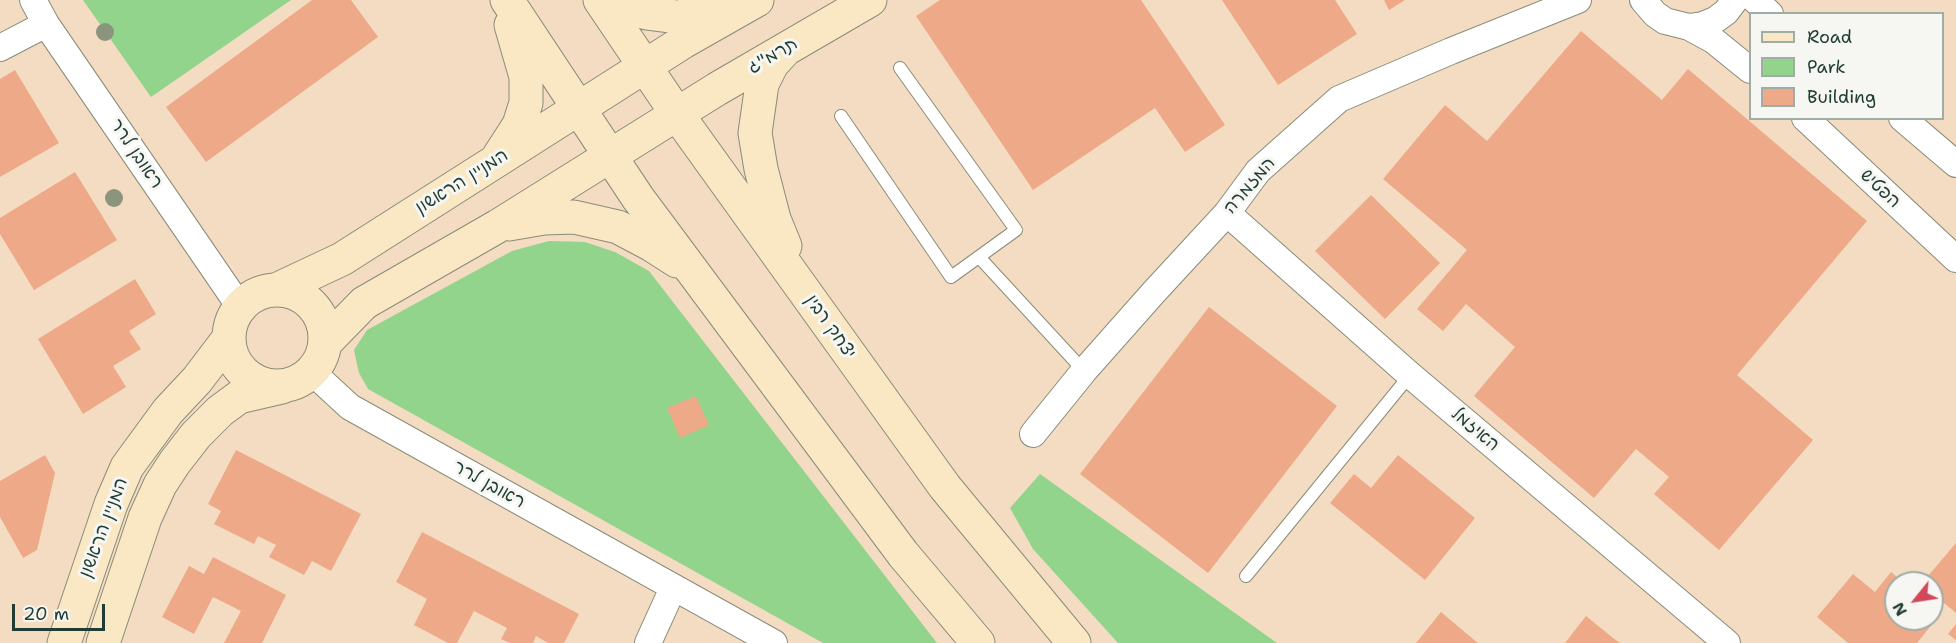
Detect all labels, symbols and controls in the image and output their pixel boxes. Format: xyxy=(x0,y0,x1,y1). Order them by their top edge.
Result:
legend xyxy=(1749,12,1944,120)
text: Road xyxy=(1807,25,1852,49)
street label: תרמ"ג xyxy=(744,33,802,79)
text: Park xyxy=(1807,55,1846,79)
text: Building xyxy=(1807,85,1876,109)
street label: ראובן לרר xyxy=(105,115,167,193)
street label: המניין הראשון xyxy=(412,145,512,219)
street label: המזמרה xyxy=(1220,153,1280,219)
street label: הפטיש xyxy=(1855,165,1905,213)
street label: יצחק רבין xyxy=(800,291,860,363)
street label: האיזמל xyxy=(1447,404,1503,456)
street label: ראובן לרר xyxy=(449,456,529,514)
street label: המניין הראשון xyxy=(75,475,133,581)
north arrow xyxy=(1884,571,1944,631)
scale bar xyxy=(15,592,108,630)
text: N xyxy=(1887,599,1912,620)
text: 20 m xyxy=(23,602,69,626)

